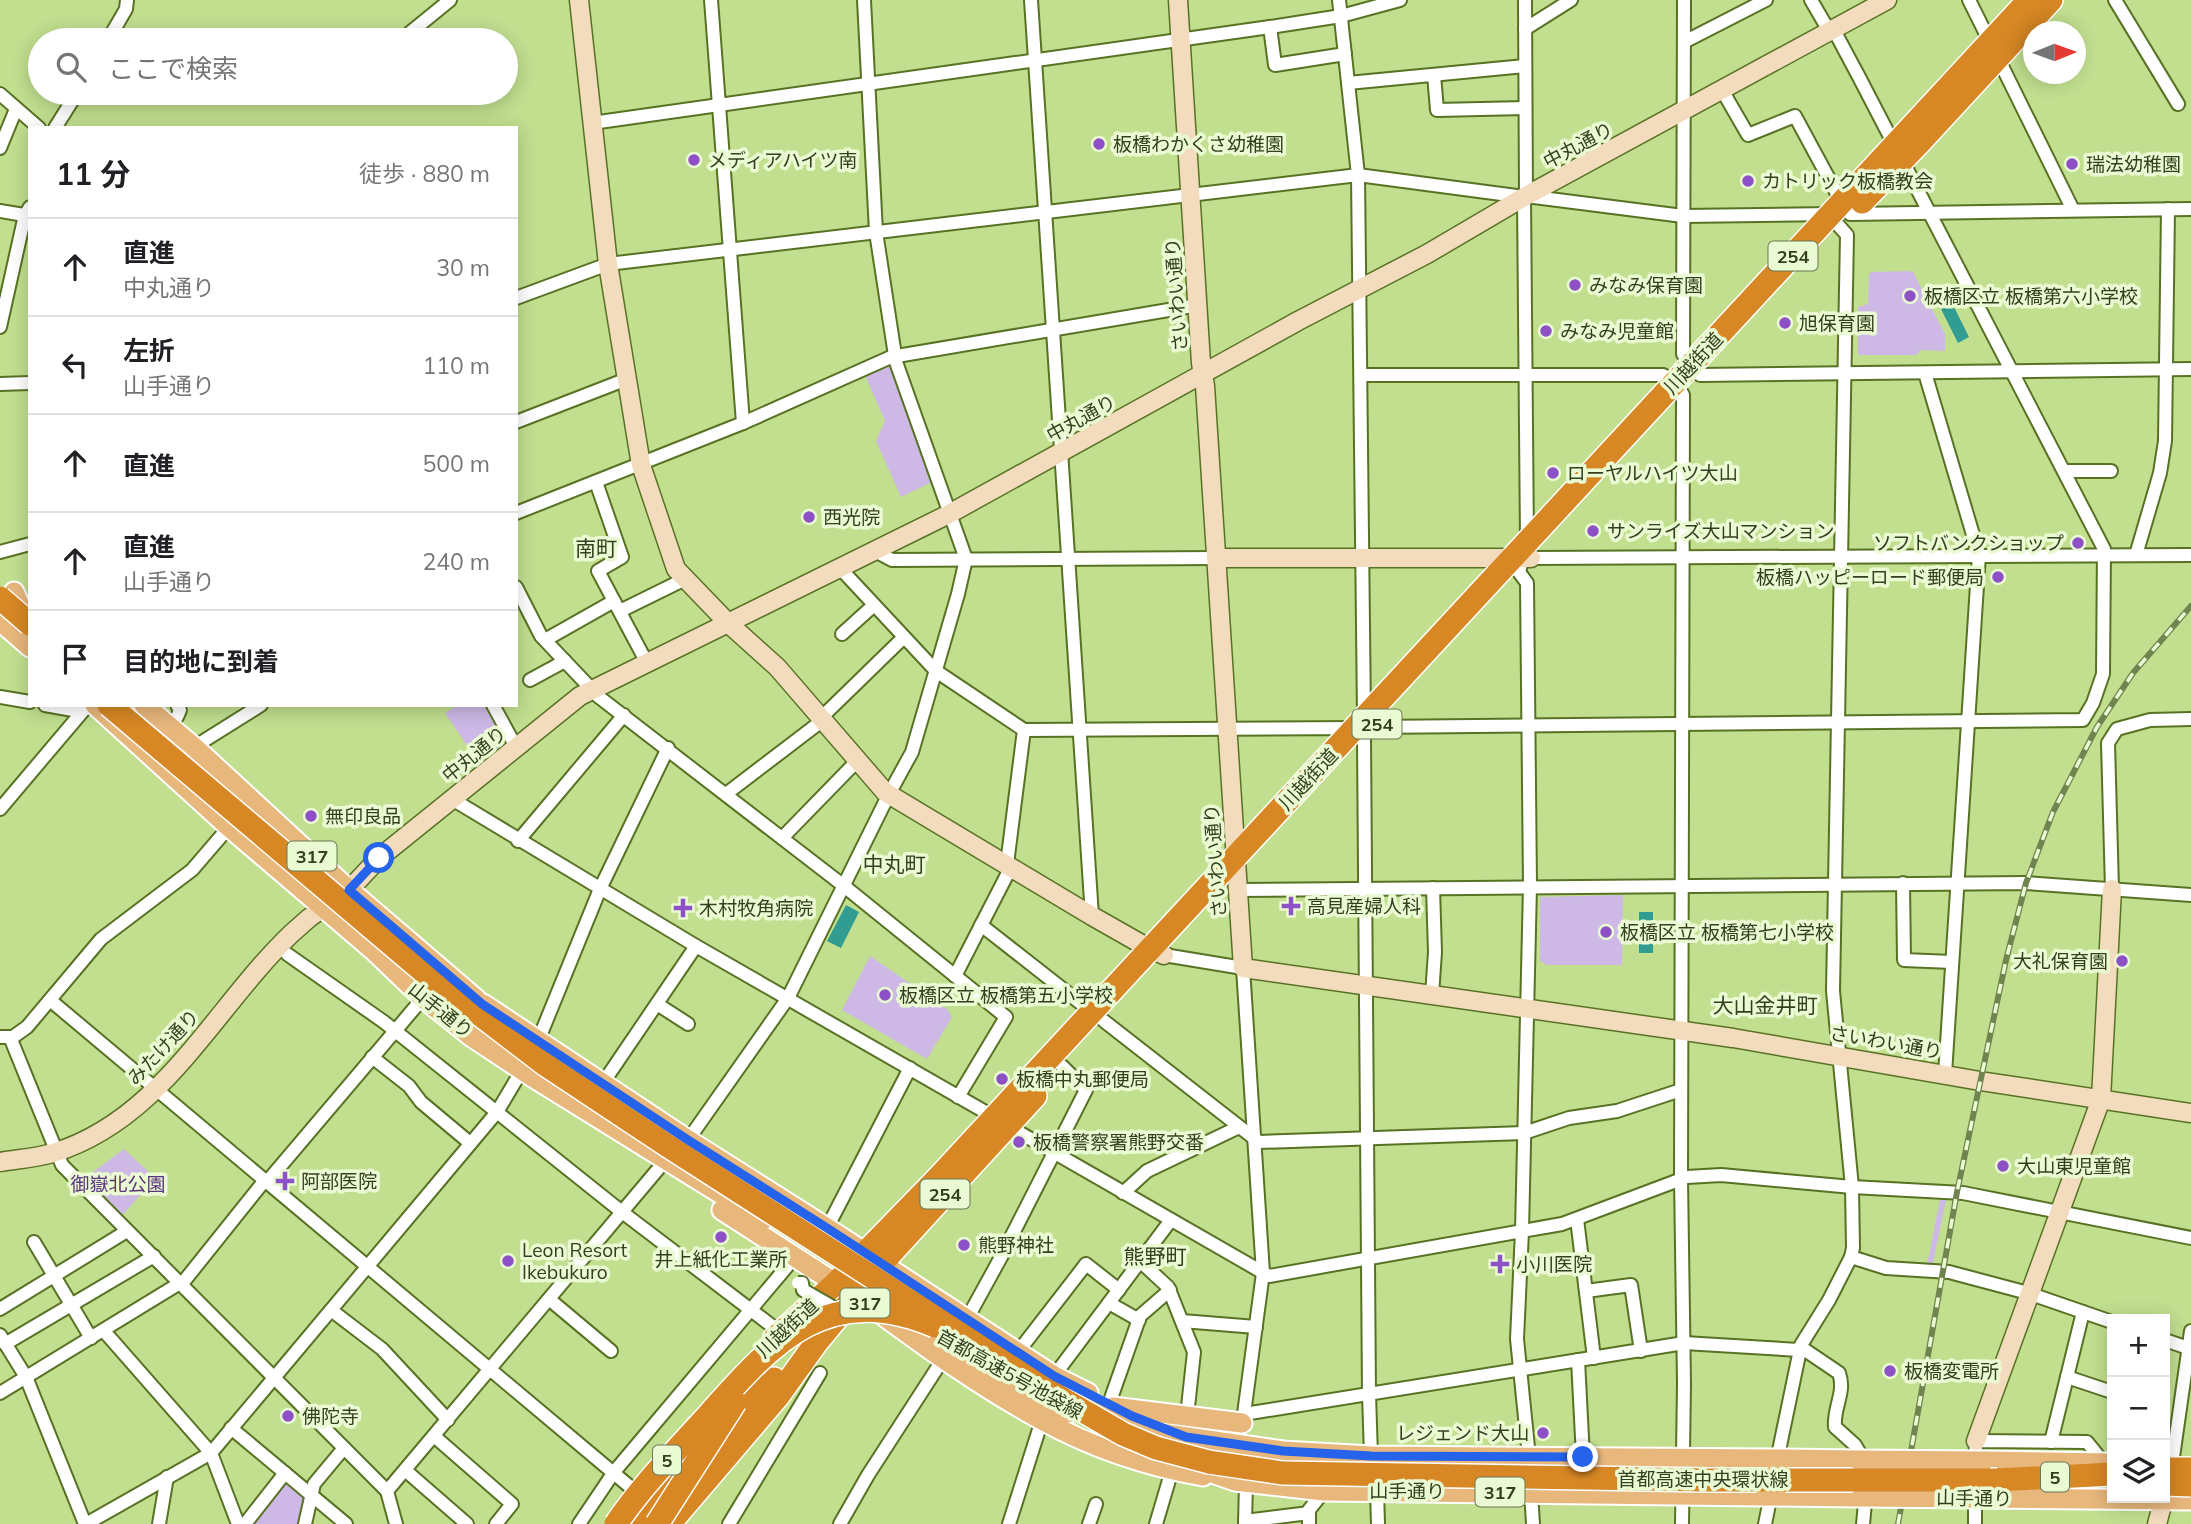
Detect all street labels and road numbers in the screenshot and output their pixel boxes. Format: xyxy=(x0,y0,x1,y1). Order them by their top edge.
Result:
street label: 中丸通り xyxy=(1539,117,1617,173)
street label: さいわい通り xyxy=(1160,237,1192,353)
road number: 254 xyxy=(1769,242,1818,270)
street label: 川越街道 xyxy=(1658,327,1728,399)
street label: 中丸通り xyxy=(1042,389,1120,447)
road number: 254 xyxy=(1352,710,1402,738)
street label: 中丸通り xyxy=(437,721,511,787)
street label: 川越街道 xyxy=(1273,743,1343,815)
street label: さいわい通り xyxy=(1199,803,1231,919)
road number: 317 xyxy=(288,842,336,870)
street label: 山手通り xyxy=(404,977,478,1043)
street label: みたけ通り xyxy=(122,1004,204,1090)
street label: さいわい通り xyxy=(1828,1020,1944,1064)
road number: 254 xyxy=(920,1180,970,1209)
road number: 317 xyxy=(840,1288,890,1318)
street label: 川越街道 xyxy=(751,1293,823,1363)
street label: 首都高速5号池袋線 xyxy=(933,1324,1087,1424)
road number: 5 xyxy=(653,1446,681,1475)
road number: 5 xyxy=(2041,1462,2069,1492)
street label: 首都高速中央環状線 xyxy=(1617,1467,1789,1491)
road number: 317 xyxy=(1476,1478,1524,1506)
street label: 山手通り xyxy=(1369,1479,1445,1503)
street label: 山手通り xyxy=(1936,1485,2012,1511)

